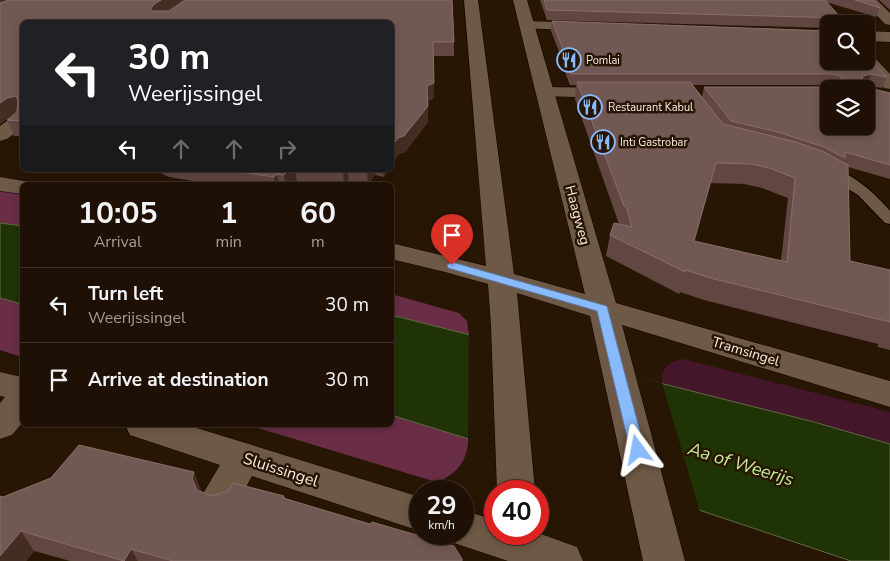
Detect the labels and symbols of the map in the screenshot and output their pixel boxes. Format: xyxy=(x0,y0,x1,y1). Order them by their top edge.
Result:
restaurant icon: Pomlai xyxy=(556,47,582,73)
place label: Pomlai xyxy=(586,53,620,68)
restaurant icon: Restaurant Kabul xyxy=(577,94,603,120)
place label: Restaurant Kabul xyxy=(608,100,694,115)
restaurant icon: Inti Gastrobar xyxy=(590,129,616,155)
place label: Inti Gastrobar xyxy=(620,135,687,150)
street label: Haagweg xyxy=(560,183,595,247)
pin xyxy=(431,214,473,265)
street label: Tramsingel xyxy=(710,332,783,371)
position arrow xyxy=(611,423,663,475)
water label: Aa of Weerijs xyxy=(684,436,797,491)
street label: Sluissingel xyxy=(240,447,321,493)
speed limit sign: 40 xyxy=(484,480,549,545)

